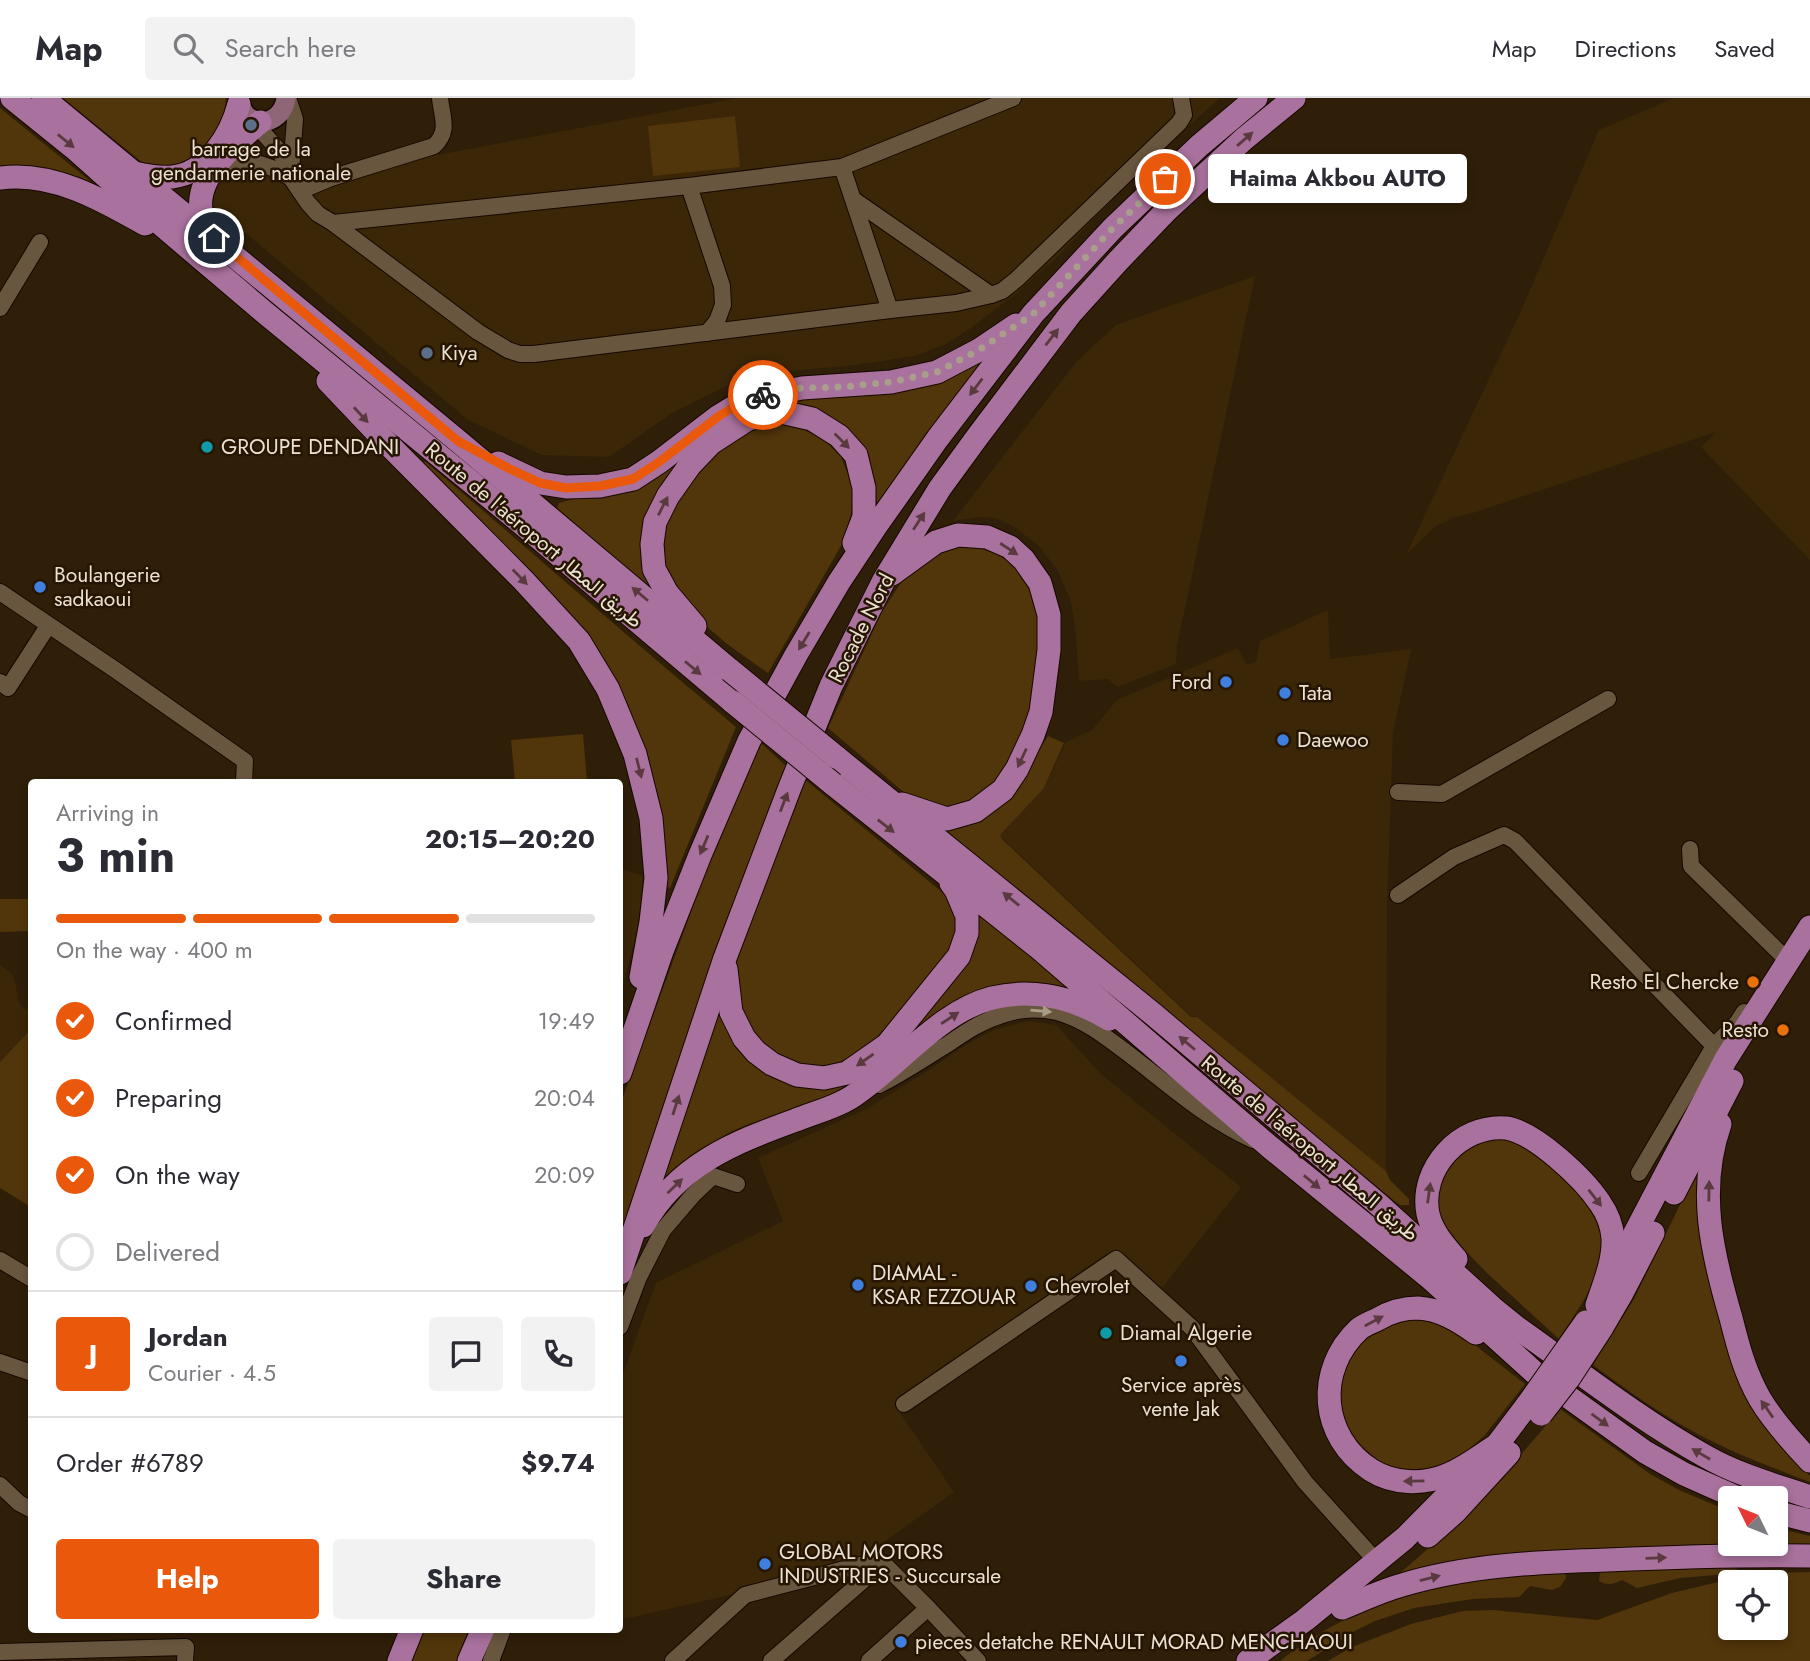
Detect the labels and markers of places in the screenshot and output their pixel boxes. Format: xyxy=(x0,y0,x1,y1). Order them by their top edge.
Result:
marker: barrage de la gendarmerie nationale xyxy=(243,117,259,133)
place label: barrage de la gendarmerie nationale xyxy=(151,134,351,188)
pin xyxy=(1135,149,1195,209)
callout: Haima Akbou AUTO xyxy=(1207,154,1466,204)
pin xyxy=(184,208,244,268)
place label: Kiya xyxy=(441,338,478,368)
marker: Kiya xyxy=(419,345,435,361)
place label: GROUPE DENDANI xyxy=(221,432,399,462)
marker: GROUPE DENDANI xyxy=(199,439,215,455)
place label: Boulangerie sadkaoui xyxy=(54,560,161,614)
marker: Boulangerie sadkaoui xyxy=(32,579,48,595)
place label: Ford xyxy=(1171,667,1212,697)
marker: Ford xyxy=(1218,674,1234,690)
place label: Tata xyxy=(1299,678,1332,708)
marker: Tata xyxy=(1277,685,1293,701)
place label: Daewoo xyxy=(1297,725,1369,755)
marker: Daewoo xyxy=(1275,732,1291,748)
place label: Resto El Chercke xyxy=(1590,967,1739,997)
marker: Resto El Chercke xyxy=(1745,974,1761,990)
place label: Resto xyxy=(1721,1015,1769,1045)
marker: Resto xyxy=(1775,1022,1791,1038)
place label: DIAMAL - KSAR EZZOUAR xyxy=(872,1258,1016,1312)
place label: Chevrolet xyxy=(1045,1271,1129,1301)
marker: DIAMAL - KSAR EZZOUAR xyxy=(850,1277,866,1293)
marker: Chevrolet xyxy=(1023,1278,1039,1294)
place label: Diamal Algerie xyxy=(1120,1318,1253,1348)
marker: Diamal Algerie xyxy=(1098,1325,1114,1341)
marker: Service après vente Jak xyxy=(1173,1353,1189,1369)
place label: Service après vente Jak xyxy=(1121,1370,1241,1424)
place label: GLOBAL MOTORS INDUSTRIES - Succursale xyxy=(779,1537,1001,1591)
marker: GLOBAL MOTORS INDUSTRIES - Succursale xyxy=(757,1556,773,1572)
place label: pieces detatche RENAULT MORAD MENCHAOUI xyxy=(915,1627,1353,1657)
marker: pieces detatche RENAULT MORAD MENCHAOUI xyxy=(893,1634,909,1650)

